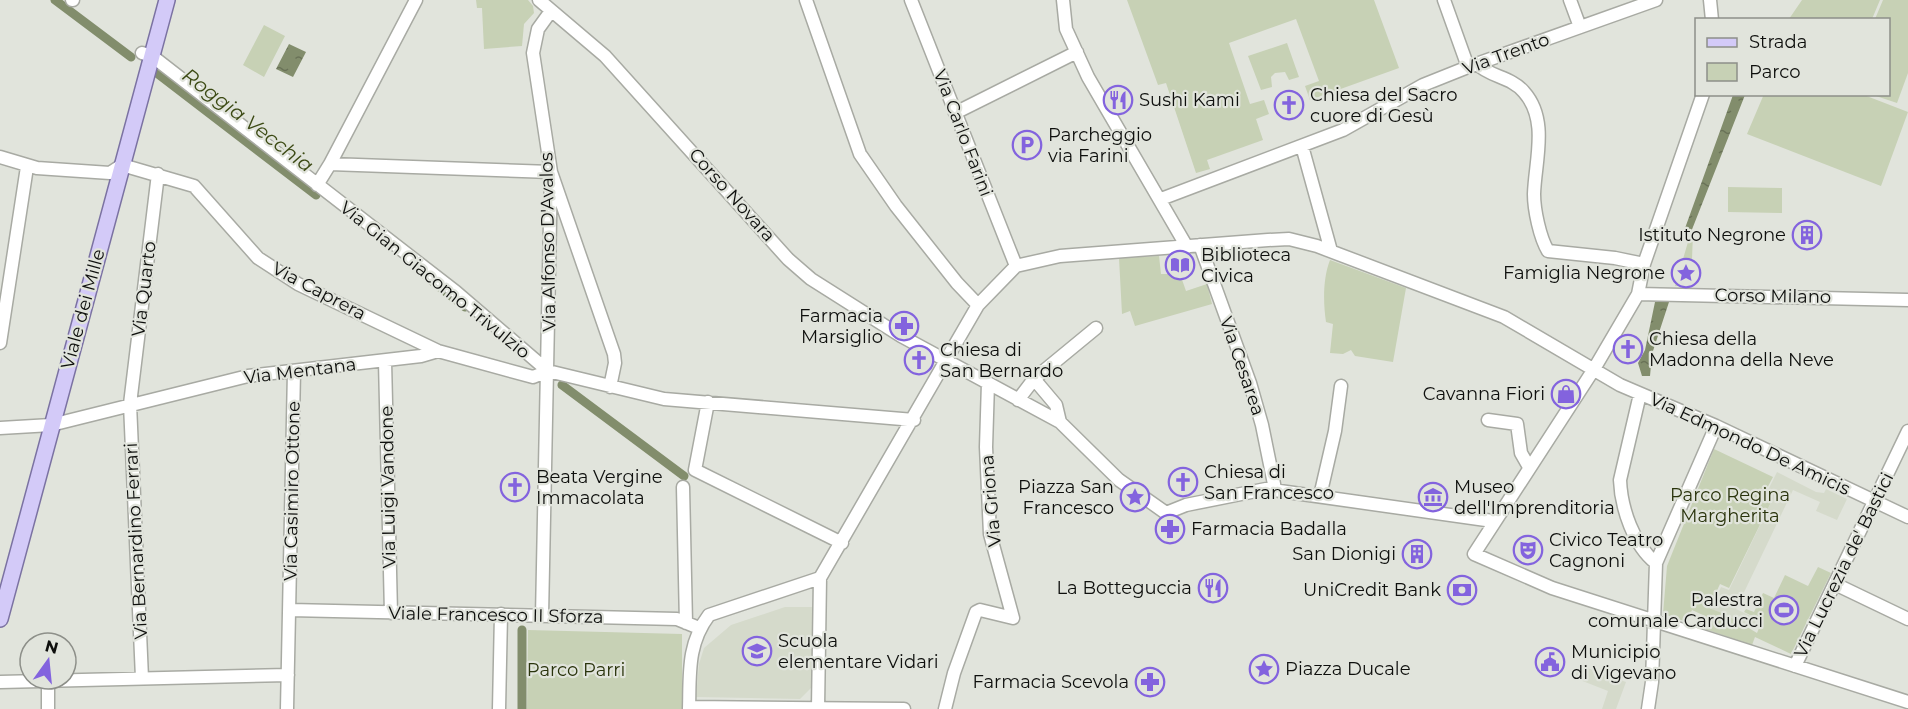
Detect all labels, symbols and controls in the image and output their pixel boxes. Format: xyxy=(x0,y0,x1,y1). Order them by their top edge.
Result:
legend xyxy=(1695,18,1890,96)
street label: Via Trento xyxy=(1460,28,1552,80)
text: Strada xyxy=(1749,31,1807,53)
text: Parco xyxy=(1749,61,1801,83)
water label: Roggia Vecchia xyxy=(178,63,318,177)
street label: Via Carlo Farini xyxy=(929,66,997,200)
restaurant icon: Sushi Kami xyxy=(1102,84,1134,116)
place label: Chiesa del Sacro cuore di Gesù xyxy=(1310,84,1458,127)
place label: Sushi Kami xyxy=(1139,89,1240,111)
church icon: Chiesa del Sacro cuore di Gesù xyxy=(1273,89,1305,121)
place label: Parcheggio via Farini xyxy=(1048,124,1152,167)
parking icon: Parcheggio via Farini xyxy=(1011,129,1043,161)
street label: Corso Novara xyxy=(684,144,780,246)
street label: Via Alfonso D'Avalos xyxy=(535,152,561,332)
street label: Via Gian Giacomo Trivulzio xyxy=(335,196,535,364)
building icon: Istituto Negrone xyxy=(1791,219,1823,251)
place label: Istituto Negrone xyxy=(1638,224,1786,246)
street label: Via Quarto xyxy=(127,240,161,338)
place label: Biblioteca Civica xyxy=(1201,244,1291,287)
street label: Viale dei Mille xyxy=(56,246,110,371)
library icon: Biblioteca Civica xyxy=(1164,249,1196,281)
street label: Via Caprera xyxy=(268,257,370,325)
place icon: Famiglia Negrone xyxy=(1670,257,1702,289)
place label: Famiglia Negrone xyxy=(1503,262,1665,284)
street label: Corso Milano xyxy=(1715,284,1831,308)
place label: Farmacia Marsiglio xyxy=(799,305,883,348)
pharmacy icon: Farmacia Marsiglio xyxy=(888,310,920,342)
street label: Via Cesarea xyxy=(1215,314,1269,418)
place label: Chiesa della Madonna della Neve xyxy=(1649,328,1834,371)
church icon: Chiesa della Madonna della Neve xyxy=(1612,333,1644,365)
place label: Chiesa di San Bernardo xyxy=(940,339,1063,382)
church icon: Chiesa di San Bernardo xyxy=(903,344,935,376)
street label: Via Mentana xyxy=(243,353,357,389)
shop icon: Cavanna Fiori xyxy=(1550,378,1582,410)
place label: Cavanna Fiori xyxy=(1423,383,1545,405)
street label: Via Edmondo De Amicis xyxy=(1646,388,1854,500)
street label: Via Casimiro Ottone xyxy=(279,401,305,581)
street label: Via Luigi Vandone xyxy=(376,405,400,568)
street label: Via Bernardino Ferrari xyxy=(120,442,152,640)
street label: Via Griona xyxy=(976,454,1006,548)
place label: Chiesa di San Francesco xyxy=(1204,461,1334,504)
place label: Beata Vergine Immacolata xyxy=(536,466,663,509)
church icon: Chiesa di San Francesco xyxy=(1167,466,1199,498)
street label: Via Lucrezia de' Bastici xyxy=(1790,469,1898,661)
church icon: Beata Vergine Immacolata xyxy=(499,471,531,503)
place label: Piazza San Francesco xyxy=(1018,476,1114,519)
place label: Museo dell'Imprenditoria xyxy=(1454,476,1615,519)
place icon: Piazza San Francesco xyxy=(1119,481,1151,513)
museum icon: Museo dell'Imprenditoria xyxy=(1417,481,1449,513)
park label: Parco Regina Margherita xyxy=(1670,484,1790,527)
pharmacy icon: Farmacia Badalla xyxy=(1154,513,1186,545)
place label: Farmacia Badalla xyxy=(1191,518,1347,540)
place label: Civico Teatro Cagnoni xyxy=(1549,529,1663,572)
theatre icon: Civico Teatro Cagnoni xyxy=(1512,534,1544,566)
building icon: San Dionigi xyxy=(1401,538,1433,570)
place label: San Dionigi xyxy=(1292,543,1396,565)
restaurant icon: La Botteguccia xyxy=(1197,572,1229,604)
bank icon: UniCredit Bank xyxy=(1446,574,1478,606)
place label: La Botteguccia xyxy=(1056,577,1192,599)
place label: UniCredit Bank xyxy=(1303,579,1441,601)
place label: Palestra comunale Carducci xyxy=(1588,589,1763,632)
sports icon: Palestra comunale Carducci xyxy=(1768,594,1800,626)
street label: Viale Francesco II Sforza xyxy=(388,602,604,628)
place label: Scuola elementare Vidari xyxy=(778,630,939,673)
north arrow xyxy=(18,631,78,691)
school or university icon: Scuola elementare Vidari xyxy=(741,635,773,667)
text: N xyxy=(43,636,60,658)
place label: Municipio di Vigevano xyxy=(1571,641,1676,684)
public building icon: Municipio di Vigevano xyxy=(1534,646,1566,678)
place icon: Piazza Ducale xyxy=(1248,653,1280,685)
place label: Piazza Ducale xyxy=(1285,658,1411,680)
park label: Parco Parri xyxy=(527,659,625,681)
pharmacy icon: Farmacia Scevola xyxy=(1134,666,1166,698)
place label: Farmacia Scevola xyxy=(972,671,1129,693)

